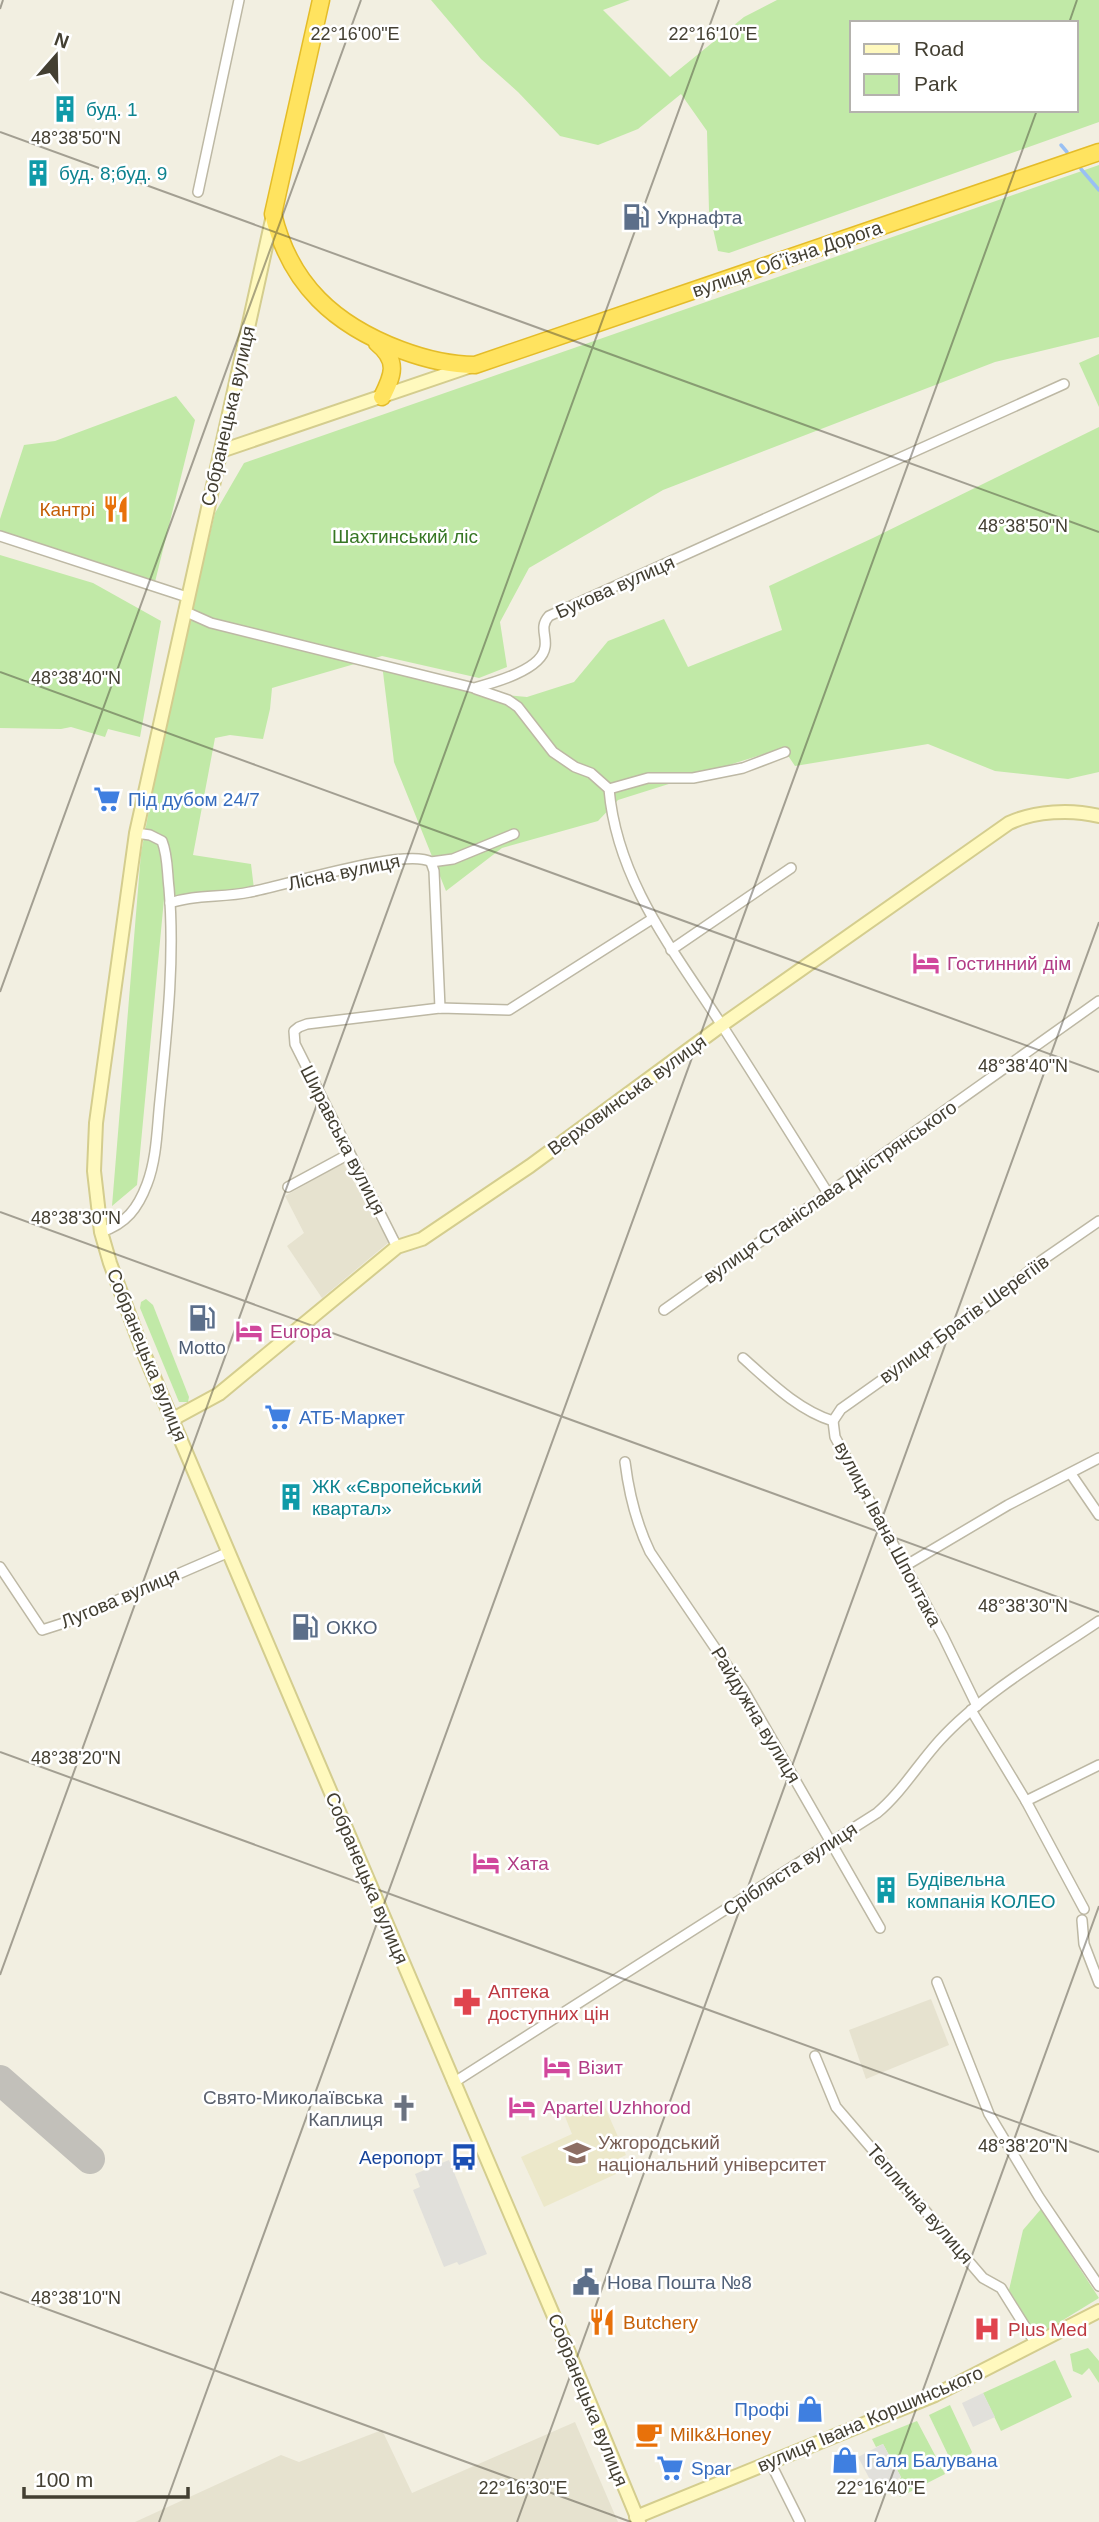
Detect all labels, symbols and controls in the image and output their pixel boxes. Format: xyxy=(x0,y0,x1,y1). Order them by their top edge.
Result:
north arrow xyxy=(21,21,91,91)
legend xyxy=(850,21,1078,112)
text: 22°16'00"E xyxy=(310,24,400,44)
text: 22°16'10"E xyxy=(668,24,758,44)
text: N xyxy=(52,28,72,53)
text: Road xyxy=(914,37,964,60)
text: Park xyxy=(914,72,958,95)
building icon: буд. 1 xyxy=(50,94,80,124)
place label: буд. 1 xyxy=(86,99,138,120)
text: 48°38'50"N xyxy=(31,128,121,148)
building icon: буд. 8;буд. 9 xyxy=(23,158,53,188)
place label: буд. 8;буд. 9 xyxy=(59,163,167,184)
fuel station icon: Укрнафта xyxy=(621,202,651,232)
place label: Укрнафта xyxy=(657,207,743,228)
street label: вулиця Обʼїзна Дорога xyxy=(690,217,885,301)
street label: Собранецька вулиця xyxy=(197,324,259,508)
restaurant icon: Кантрі xyxy=(101,494,131,524)
place label: Кантрі xyxy=(39,499,95,520)
text: 48°38'50"N xyxy=(978,516,1068,536)
park label: Шахтинський ліс xyxy=(332,526,478,547)
street label: Букова вулиця xyxy=(552,551,678,623)
text: 48°38'40"N xyxy=(31,668,121,688)
supermarket icon: Під дубом 24/7 xyxy=(92,784,122,814)
place label: Під дубом 24/7 xyxy=(128,789,260,810)
street label: Лісна вулиця xyxy=(286,850,402,894)
hotel icon: Гостинний дім xyxy=(911,948,941,978)
place label: Гостинний дім xyxy=(947,953,1071,974)
street label: Верховинська вулиця xyxy=(544,1031,710,1159)
text: 48°38'40"N xyxy=(978,1056,1068,1076)
street label: Ширавська вулиця xyxy=(296,1062,390,1218)
street label: вулиця Станіслава Дністрянського xyxy=(700,1096,960,1288)
text: 48°38'30"N xyxy=(31,1208,121,1228)
street label: вулиця Братів Шерегіїв xyxy=(875,1251,1053,1387)
street label: Собранецька вулиця xyxy=(103,1266,191,1444)
fuel station icon: Motto xyxy=(187,1303,217,1333)
hotel icon: Europa xyxy=(234,1316,264,1346)
place label: Europa xyxy=(270,1321,332,1342)
place label: Motto xyxy=(178,1337,226,1358)
supermarket icon: АТБ-Маркет xyxy=(263,1402,293,1432)
place label: АТБ-Маркет xyxy=(299,1407,405,1428)
street label: вулиця Івана Шпонтака xyxy=(830,1438,946,1630)
place label: ЖК «Європейський квартал» xyxy=(312,1476,482,1519)
building icon: ЖК «Європейський квартал» xyxy=(276,1482,306,1512)
street label: Лугова вулиця xyxy=(58,1564,182,1632)
text: 48°38'30"N xyxy=(978,1596,1068,1616)
fuel station icon: ОККО xyxy=(290,1612,320,1642)
place label: ОККО xyxy=(326,1617,377,1638)
street label: Райдужна вулиця xyxy=(707,1643,805,1787)
text: 48°38'20"N xyxy=(31,1748,121,1768)
street label: Собранецька вулиця xyxy=(321,1789,413,1967)
street label: Срібляста вулиця xyxy=(719,1818,861,1920)
hotel icon: Хата xyxy=(471,1848,501,1878)
place label: Хата xyxy=(507,1853,549,1874)
place label: Будівельна компанія КОЛЕО xyxy=(907,1869,1056,1912)
building icon: Будівельна компанія КОЛЕО xyxy=(871,1875,901,1905)
place label: Аптека доступних цін xyxy=(488,1981,609,2024)
pharmacy icon: Аптека доступних цін xyxy=(452,1987,482,2017)
hotel icon: Візит xyxy=(542,2052,572,2082)
place label: Візит xyxy=(578,2057,623,2078)
place label: Свято-Миколаївська Каплиця xyxy=(203,2087,383,2130)
hotel icon: Apartel Uzhhorod xyxy=(507,2092,537,2122)
church icon: Свято-Миколаївська Каплиця xyxy=(389,2093,419,2123)
place label: Apartel Uzhhorod xyxy=(543,2097,691,2118)
place label: Ужгородський національний університет xyxy=(598,2132,827,2175)
text: 48°38'20"N xyxy=(978,2136,1068,2156)
school or university icon: Ужгородський національний університет xyxy=(562,2138,592,2168)
street label: Теплична вулиця xyxy=(863,2140,977,2268)
bus stop icon: Аеропорт xyxy=(449,2142,479,2172)
place label: Аеропорт xyxy=(359,2147,443,2168)
public building icon: Нова Пошта №8 xyxy=(571,2267,601,2297)
place label: Нова Пошта №8 xyxy=(607,2272,752,2293)
text: 48°38'10"N xyxy=(31,2288,121,2308)
restaurant icon: Butchery xyxy=(587,2307,617,2337)
street label: Собранецька вулиця xyxy=(544,2311,632,2489)
place label: Butchery xyxy=(623,2312,698,2333)
hospital icon: Plus Med xyxy=(972,2314,1002,2344)
place label: Plus Med xyxy=(1008,2319,1087,2340)
street label: вулиця Івана Коршинського xyxy=(754,2362,986,2476)
shop icon: Профі xyxy=(795,2394,825,2424)
place label: Профі xyxy=(734,2399,789,2420)
cafe icon: Milk&Honey xyxy=(634,2419,664,2449)
place label: Milk&Honey xyxy=(670,2424,772,2445)
shop icon: Галя Балувана xyxy=(830,2445,860,2475)
place label: Галя Балувана xyxy=(866,2450,998,2471)
supermarket icon: Spar xyxy=(655,2453,685,2483)
scale bar xyxy=(24,2456,189,2500)
place label: Spar xyxy=(691,2458,732,2479)
text: 100 m xyxy=(35,2468,93,2491)
text: 22°16'30"E xyxy=(478,2478,568,2498)
text: 22°16'40"E xyxy=(836,2478,926,2498)

